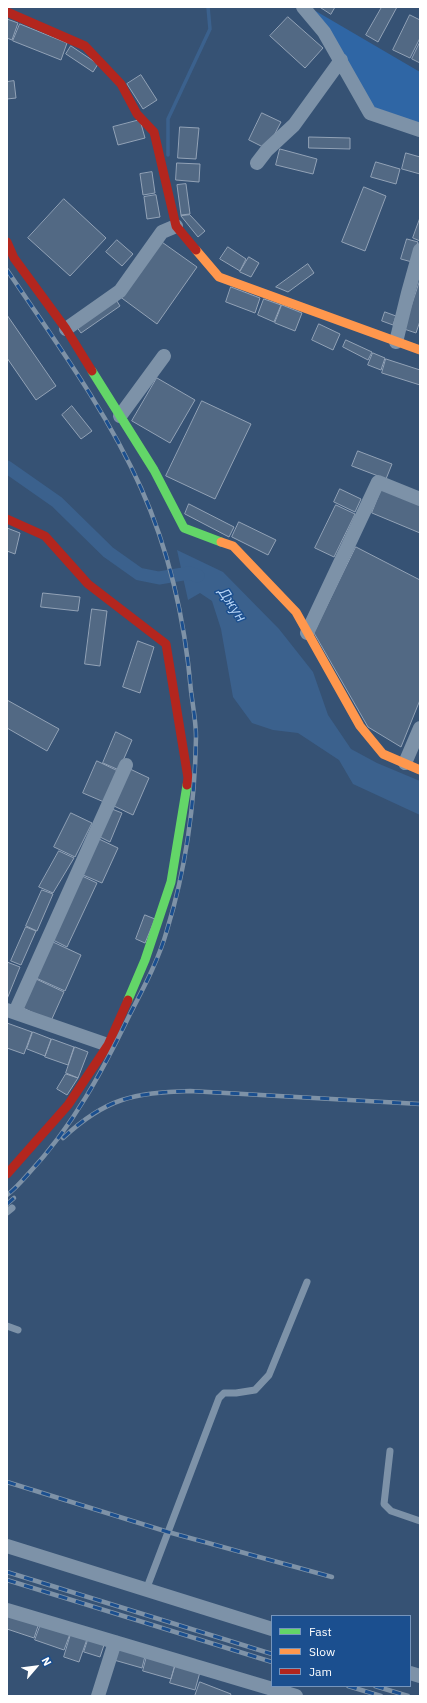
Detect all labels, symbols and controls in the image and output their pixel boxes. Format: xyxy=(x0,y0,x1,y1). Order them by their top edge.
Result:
water label: Джун xyxy=(214,585,250,625)
legend xyxy=(271,1615,411,1687)
text: Fast xyxy=(309,1624,332,1639)
text: Slow xyxy=(309,1644,335,1659)
north arrow xyxy=(16,1647,56,1687)
text: N xyxy=(39,1655,55,1668)
text: Jam xyxy=(309,1664,332,1679)

